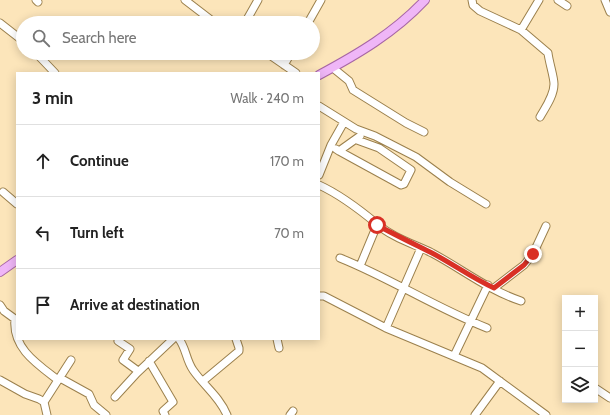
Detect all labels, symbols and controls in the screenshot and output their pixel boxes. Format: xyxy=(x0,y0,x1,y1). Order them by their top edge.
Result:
search box xyxy=(16,16,320,60)
icon: search xyxy=(30,27,52,49)
text: Search here xyxy=(62,29,137,47)
text: 3 min xyxy=(32,88,73,108)
text: Walk · 240 m xyxy=(230,90,304,106)
icon: ahead xyxy=(32,150,54,172)
text: Continue xyxy=(70,152,129,170)
text: 170 m xyxy=(270,153,304,169)
route start xyxy=(368,216,386,234)
icon: left xyxy=(32,222,54,244)
text: Turn left xyxy=(70,224,124,242)
text: 70 m xyxy=(274,225,304,241)
route end xyxy=(524,245,542,263)
icon: arrive xyxy=(32,294,54,316)
map controls xyxy=(562,295,598,403)
button: + xyxy=(562,295,598,331)
text: Arrive at destination xyxy=(70,296,200,314)
button: − xyxy=(562,331,598,367)
button: layers xyxy=(562,367,598,403)

